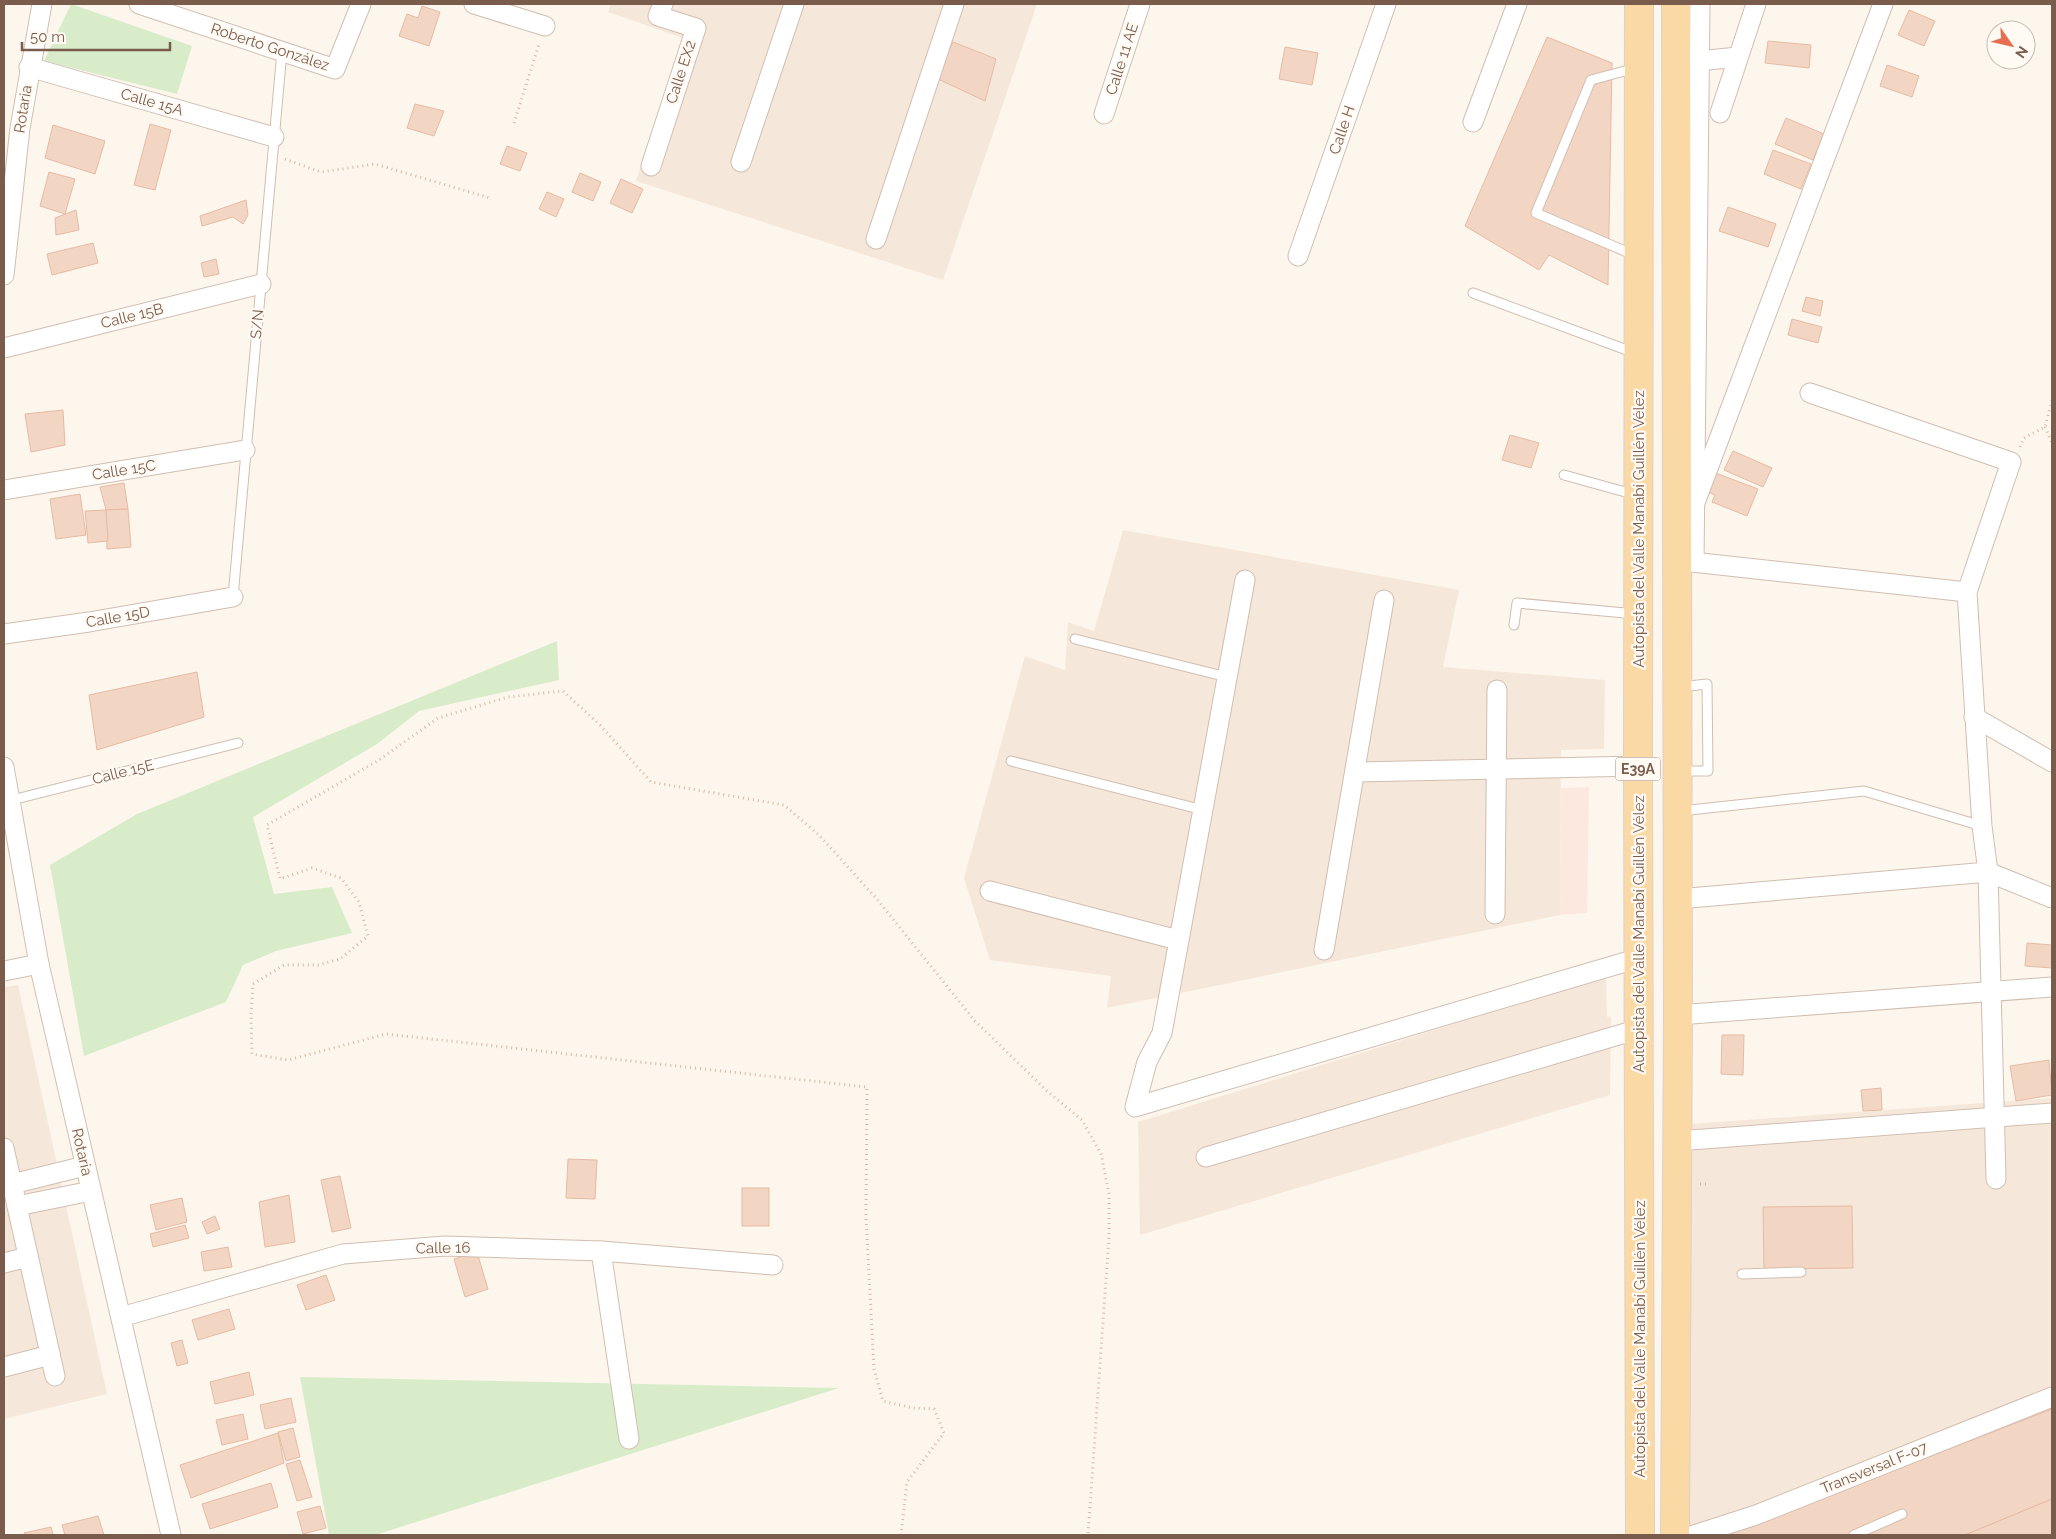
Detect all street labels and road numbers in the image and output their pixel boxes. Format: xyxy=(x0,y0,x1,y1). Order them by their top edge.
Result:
street label: Roberto González xyxy=(208,19,332,75)
street label: Calle 11 AE xyxy=(1102,21,1142,97)
street label: Calle EX2 xyxy=(662,38,700,106)
street label: Rotaria xyxy=(10,84,36,134)
street label: Calle 15A xyxy=(119,85,185,119)
street label: Calle H xyxy=(1325,103,1359,157)
street label: Calle 15B xyxy=(99,300,165,332)
street label: S/N xyxy=(247,308,267,340)
street label: Autopista del Valle Manabí Guillén Vélez xyxy=(1630,390,1648,668)
street label: Calle 15C xyxy=(91,456,157,484)
street label: Calle 15D xyxy=(85,602,152,631)
street label: Calle 15E xyxy=(90,756,156,788)
road number: E39A xyxy=(1616,758,1660,781)
street label: Autopista del Valle Manabí Guillén Vélez xyxy=(1630,795,1648,1073)
street label: Rotaria xyxy=(68,1126,96,1178)
street label: Autopista del Valle Manabí Guillén Vélez xyxy=(1631,1200,1649,1478)
street label: Calle 16 xyxy=(415,1239,471,1257)
street label: Transversal F-07 xyxy=(1818,1438,1930,1498)

